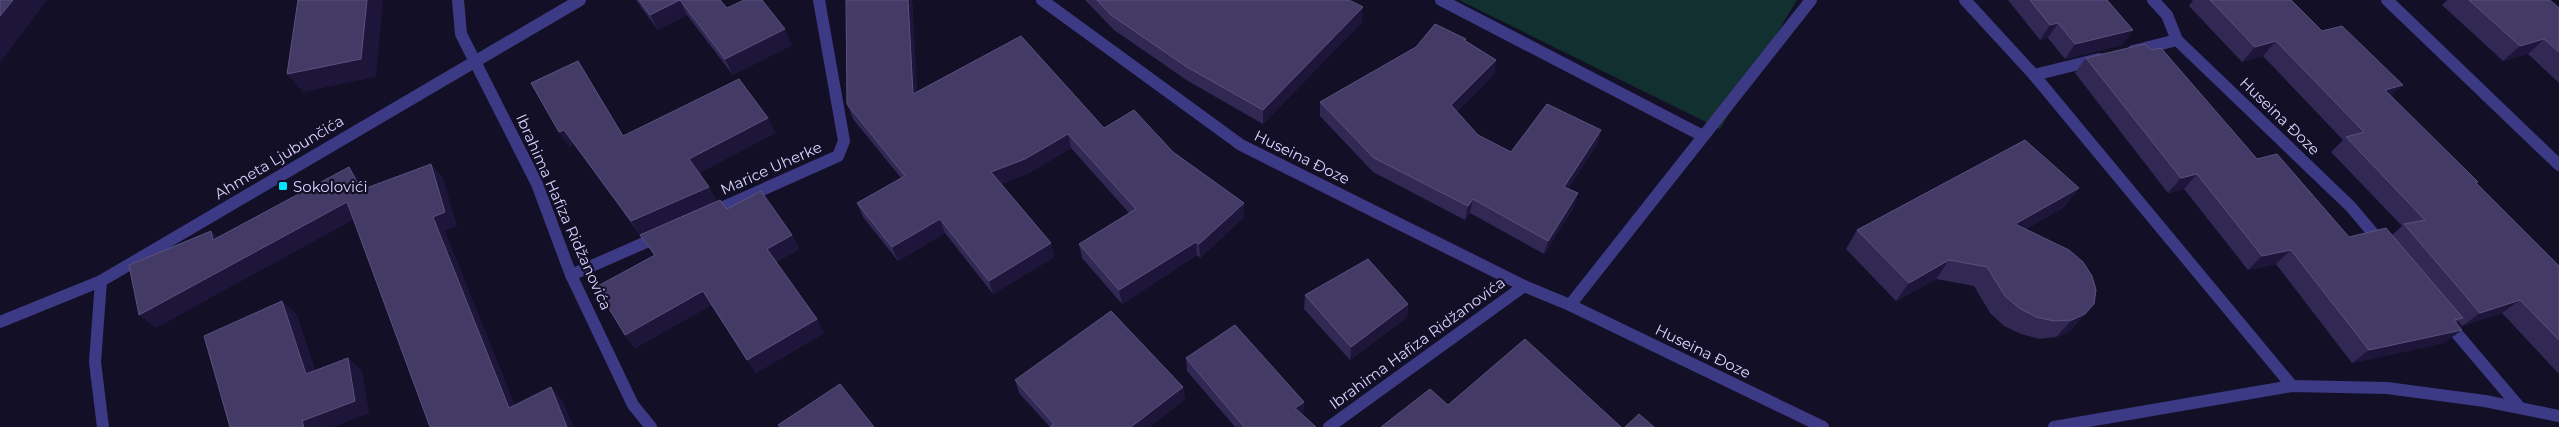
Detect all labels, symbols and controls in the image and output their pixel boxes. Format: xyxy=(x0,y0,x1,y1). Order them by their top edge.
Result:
street label: Huseina Đoze xyxy=(2236,73,2324,159)
street label: Ahmeta Ljubunčića xyxy=(211,111,347,203)
street label: Ibrahima Hafiza Ridžanovića xyxy=(512,111,616,313)
street label: Huseina Đoze xyxy=(1251,126,1353,188)
street label: Marice Uherke xyxy=(717,137,825,199)
place label: Sokolovići xyxy=(293,177,367,196)
marker: Sokolovići xyxy=(277,180,289,192)
street label: Ibrahima Hafiza Ridžanovića xyxy=(1325,273,1509,413)
street label: Huseina Đoze xyxy=(1652,320,1754,382)

